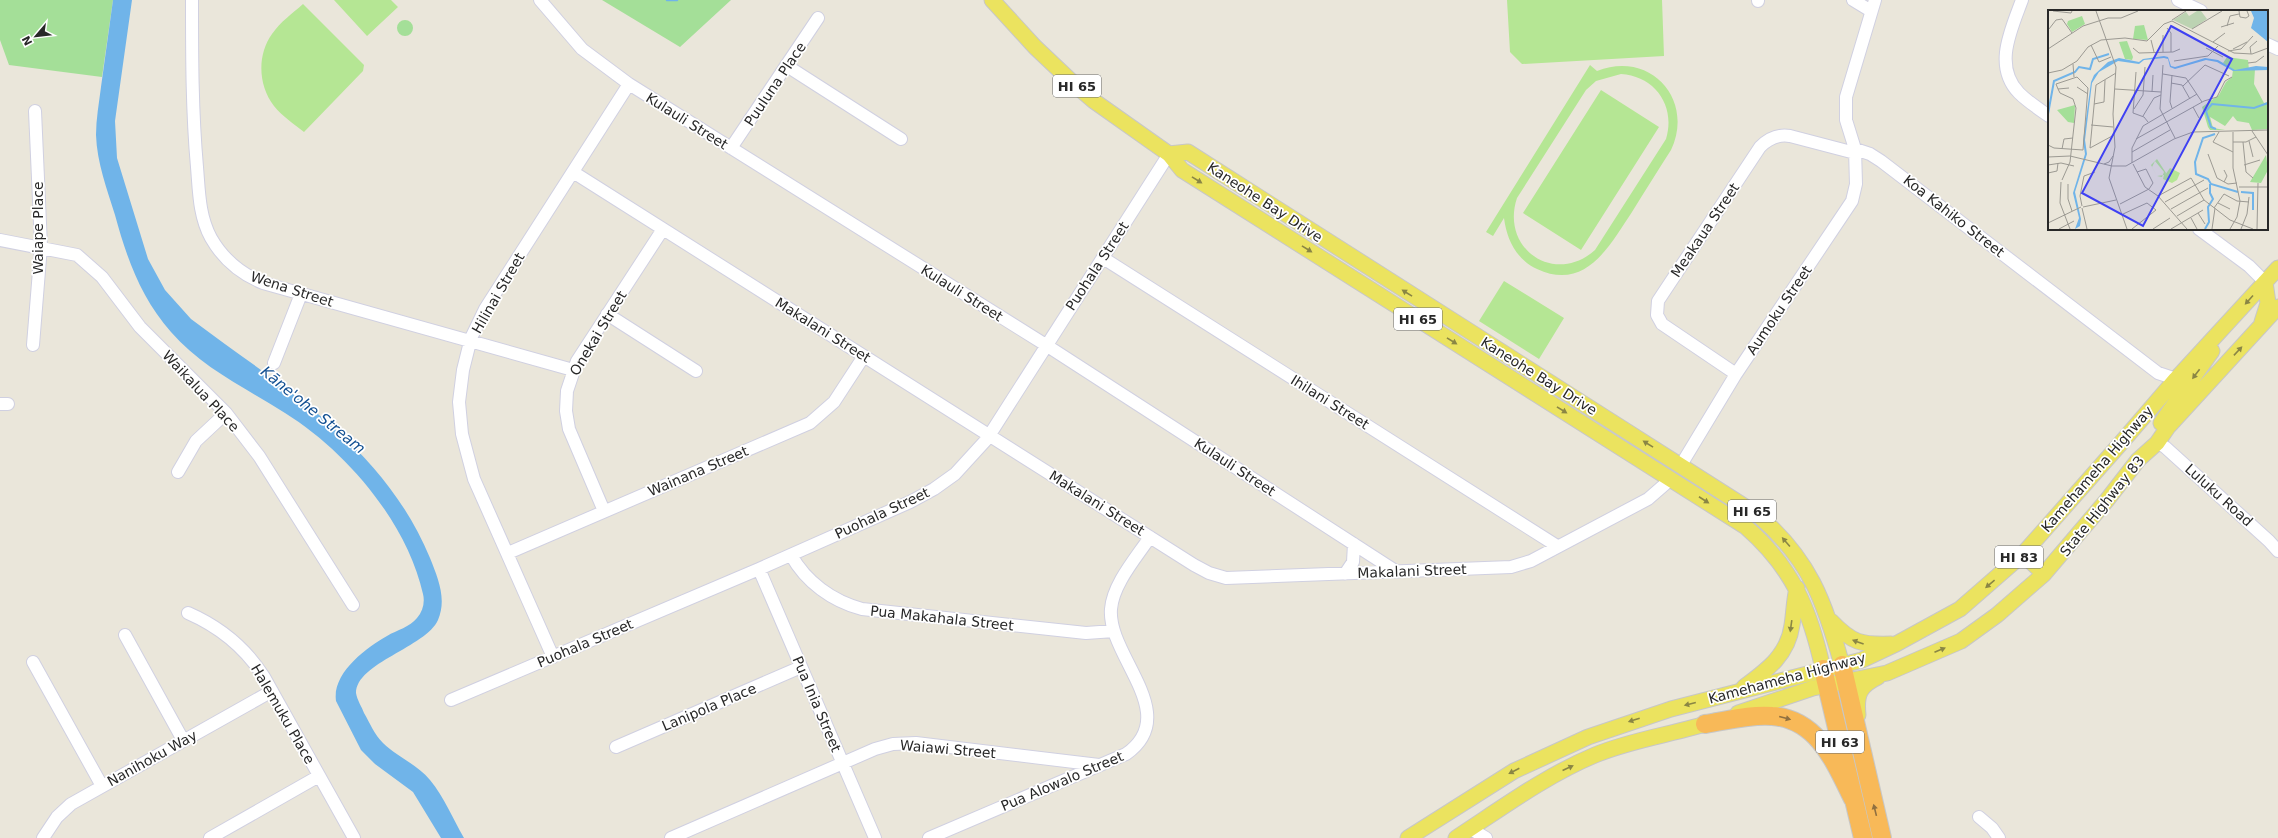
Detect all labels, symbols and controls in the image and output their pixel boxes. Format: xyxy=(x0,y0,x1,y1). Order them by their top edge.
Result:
inset map xyxy=(2048,10,2268,230)
north arrow xyxy=(16,16,56,56)
text: N xyxy=(20,33,36,48)
street label: Puuluna Place xyxy=(741,39,809,129)
road number: HI 65 xyxy=(1053,75,1101,97)
street label: Kulauli Street xyxy=(643,89,731,153)
street label: Kaneohe Bay Drive xyxy=(1205,159,1325,245)
street label: Koa Kahiko Street xyxy=(1900,172,2008,261)
one-way arrow xyxy=(1191,176,1203,183)
street label: Meakaua Street xyxy=(1668,179,1743,280)
street label: Waiape Place xyxy=(30,181,46,275)
street label: Puohala Street xyxy=(1062,218,1132,313)
one-way arrow xyxy=(1302,245,1312,253)
street label: Hilinai Street xyxy=(468,249,528,336)
street label: Kulauli Street xyxy=(918,261,1006,325)
street label: Aumoku Street xyxy=(1743,262,1815,358)
street label: Wena Street xyxy=(249,268,336,310)
street label: Onekai Street xyxy=(566,287,630,378)
one-way arrow xyxy=(1402,289,1412,297)
street label: Makalani Street xyxy=(772,294,874,366)
one-way arrow xyxy=(2244,295,2254,305)
road number: HI 65 xyxy=(1394,308,1442,330)
street label: Kaneohe Bay Drive xyxy=(1478,334,1600,418)
one-way arrow xyxy=(1447,337,1458,345)
one-way arrow xyxy=(2233,346,2243,356)
street label: Waikalua Place xyxy=(159,347,243,435)
water label: Kāne'ohe Stream xyxy=(257,362,369,458)
one-way arrow xyxy=(2192,369,2200,380)
street label: Ihilani Street xyxy=(1288,372,1372,433)
street label: Kamehameha Highway xyxy=(2038,403,2156,535)
one-way arrow xyxy=(1557,406,1568,414)
street label: Kulauli Street xyxy=(1191,435,1279,499)
one-way arrow xyxy=(1643,440,1653,448)
street label: Wainana Street xyxy=(645,442,751,499)
street label: State Highway 83 xyxy=(2057,453,2147,559)
street label: Luluku Road xyxy=(2182,461,2256,529)
street label: Makalani Street xyxy=(1046,467,1148,539)
street label: Puohala Street xyxy=(832,484,932,542)
one-way arrow xyxy=(1699,496,1709,504)
road number: HI 65 xyxy=(1728,500,1776,522)
one-way arrow xyxy=(1781,537,1790,548)
road number: HI 83 xyxy=(1995,546,2043,568)
street label: Makalani Street xyxy=(1357,561,1467,581)
one-way arrow xyxy=(1984,580,1995,589)
street label: Pua Makahala Street xyxy=(870,603,1015,634)
street label: Puohala Street xyxy=(535,615,636,670)
one-way arrow xyxy=(1788,620,1794,633)
one-way arrow xyxy=(1852,638,1864,644)
one-way arrow xyxy=(1935,647,1947,653)
street label: Kamehameha Highway xyxy=(1707,649,1867,707)
street label: Pua Inia Street xyxy=(790,654,845,755)
street label: Halemuku Place xyxy=(248,661,318,767)
street label: Lanipola Place xyxy=(660,680,758,734)
one-way arrow xyxy=(1683,701,1695,707)
one-way arrow xyxy=(1779,715,1791,721)
one-way arrow xyxy=(1627,717,1639,723)
street label: Nanihoku Way xyxy=(104,727,200,789)
road number: HI 63 xyxy=(1816,731,1864,753)
street label: Waiawi Street xyxy=(899,737,997,761)
street label: Pua Alowalo Street xyxy=(998,748,1126,814)
one-way arrow xyxy=(1562,765,1573,771)
one-way arrow xyxy=(1509,768,1520,775)
one-way arrow xyxy=(1872,804,1878,816)

